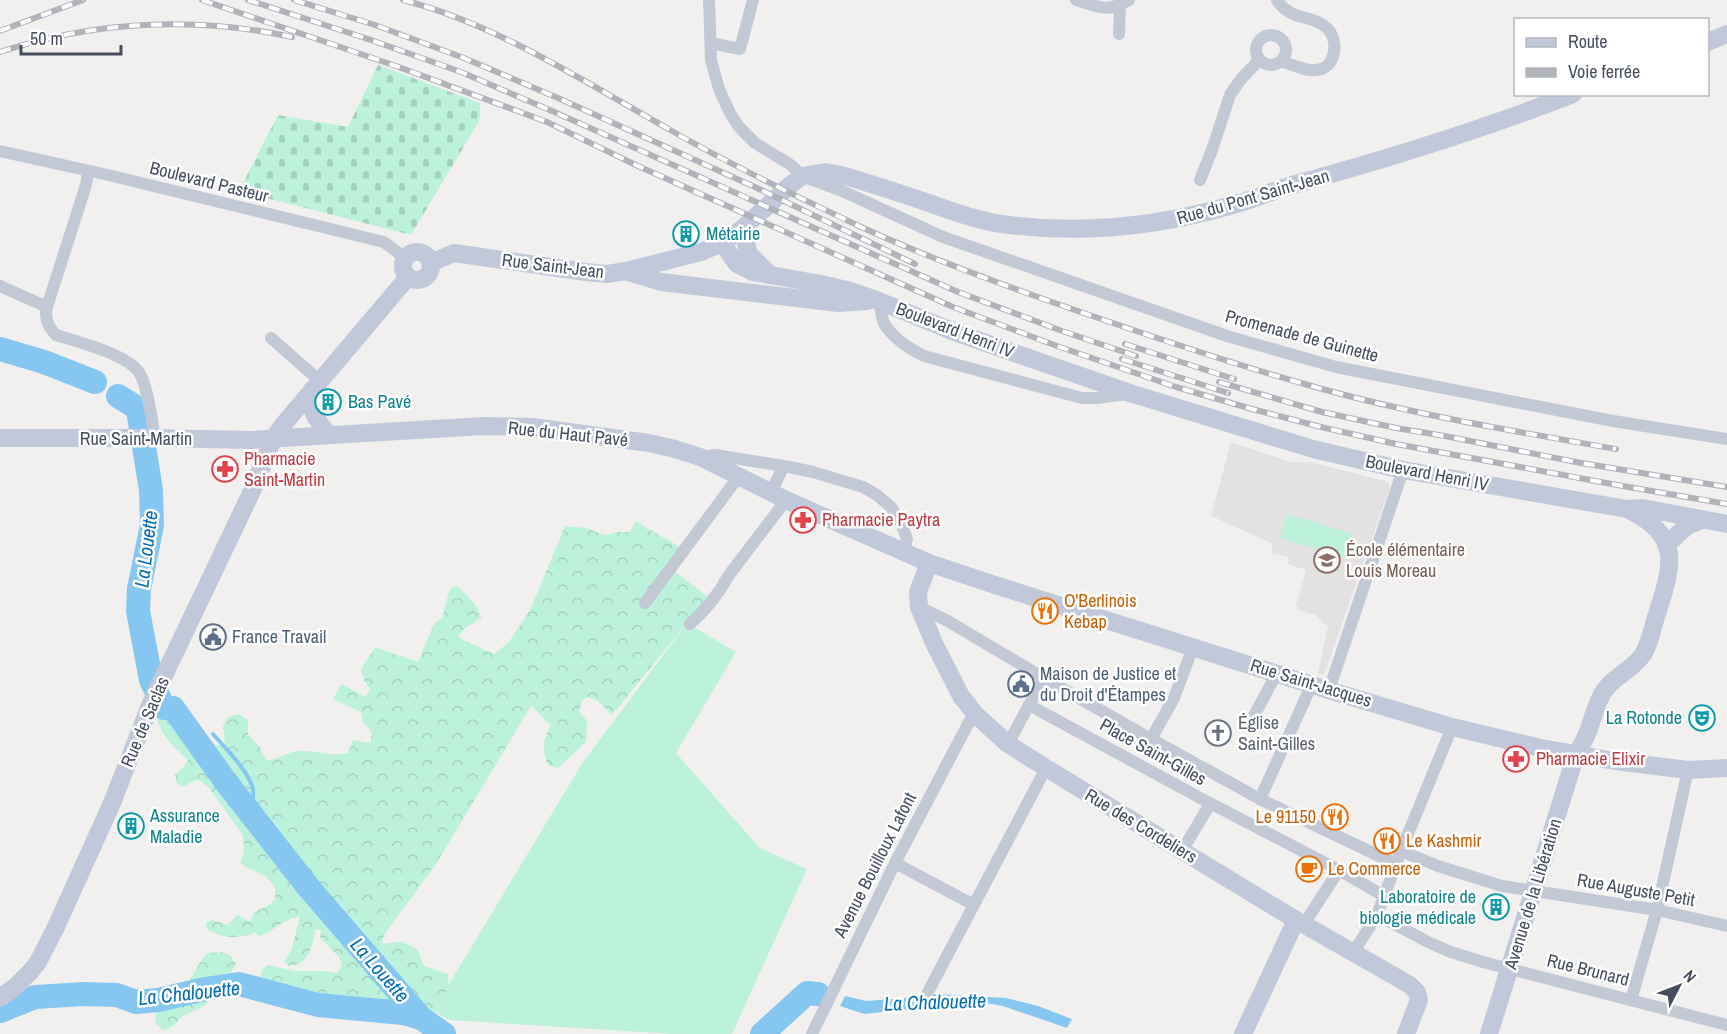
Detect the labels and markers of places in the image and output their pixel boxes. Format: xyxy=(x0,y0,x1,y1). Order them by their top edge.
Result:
building icon: Métairie xyxy=(671,219,701,249)
place label: Métairie xyxy=(706,221,760,246)
building icon: Bas Pavé xyxy=(313,387,343,417)
place label: Bas Pavé xyxy=(348,389,411,414)
place label: Pharmacie Saint-Martin xyxy=(244,446,325,492)
pharmacy icon: Pharmacie Saint-Martin xyxy=(210,454,240,484)
pharmacy icon: Pharmacie Paytra xyxy=(788,505,818,535)
place label: Pharmacie Paytra xyxy=(822,507,940,532)
place label: École élémentaire Louis Moreau xyxy=(1346,537,1465,583)
school or university icon: École élémentaire Louis Moreau xyxy=(1312,545,1342,575)
place label: O'Berlinois Kebap xyxy=(1064,588,1137,634)
restaurant icon: O'Berlinois Kebap xyxy=(1030,596,1060,626)
public building icon: France Travail xyxy=(198,622,228,652)
place label: France Travail xyxy=(232,624,326,649)
place label: Maison de Justice et du Droit d'Étampes xyxy=(1040,661,1176,707)
public building icon: Maison de Justice et du Droit d'Étampes xyxy=(1006,669,1036,699)
theatre icon: La Rotonde xyxy=(1687,703,1717,733)
place label: La Rotonde xyxy=(1606,705,1682,730)
place label: Église Saint-Gilles xyxy=(1238,710,1315,756)
church icon: Église Saint-Gilles xyxy=(1203,718,1233,748)
pharmacy icon: Pharmacie Elixir xyxy=(1501,744,1531,774)
place label: Pharmacie Elixir xyxy=(1536,746,1645,771)
restaurant icon: Le 91150 xyxy=(1320,802,1350,832)
place label: Assurance Maladie xyxy=(149,803,220,849)
place label: Le 91150 xyxy=(1256,804,1316,829)
building icon: Assurance Maladie xyxy=(116,811,146,841)
restaurant icon: Le Kashmir xyxy=(1372,826,1402,856)
place label: Le Kashmir xyxy=(1406,828,1482,853)
cafe icon: Le Commerce xyxy=(1294,854,1324,884)
place label: Le Commerce xyxy=(1328,856,1421,881)
place label: Laboratoire de biologie médicale xyxy=(1359,884,1476,930)
building icon: Laboratoire de biologie médicale xyxy=(1481,892,1511,922)

